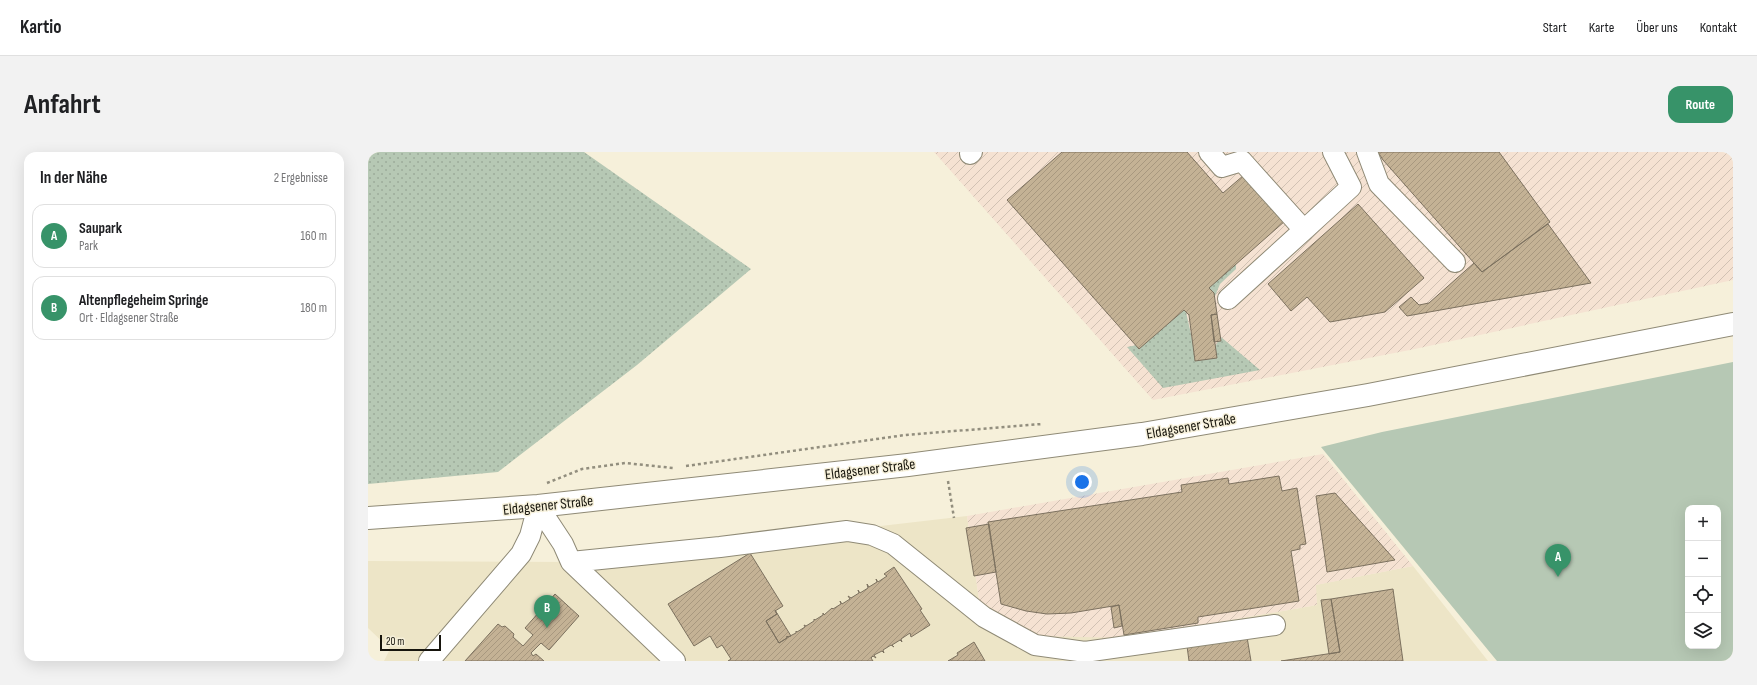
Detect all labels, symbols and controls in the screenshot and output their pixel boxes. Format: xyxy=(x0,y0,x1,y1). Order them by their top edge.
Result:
text: Kartio xyxy=(20,16,62,39)
text: Start xyxy=(1543,19,1567,36)
text: Karte xyxy=(1589,19,1614,36)
text: Über uns xyxy=(1636,19,1678,36)
text: Kontakt xyxy=(1700,19,1737,36)
button: Route xyxy=(1668,86,1733,123)
text: Anfahrt xyxy=(24,88,101,121)
text: In der Nähe xyxy=(40,168,107,188)
text: 2 Ergebnisse xyxy=(274,170,328,186)
text: Saupark xyxy=(79,219,122,238)
text: A xyxy=(51,228,57,244)
text: 160 m xyxy=(301,228,327,244)
text: Park xyxy=(79,238,98,254)
text: Altenpflegeheim Springe xyxy=(79,291,208,310)
text: B xyxy=(51,300,57,316)
text: 180 m xyxy=(301,300,327,316)
text: Ort · Eldagsener Straße xyxy=(79,310,179,326)
street label: Eldagsener Straße xyxy=(1145,409,1237,444)
street label: Eldagsener Straße xyxy=(824,455,916,484)
your location xyxy=(1072,472,1092,492)
street label: Eldagsener Straße xyxy=(502,491,594,520)
map controls xyxy=(1685,505,1721,649)
button: + xyxy=(1685,505,1721,541)
button: − xyxy=(1685,541,1721,577)
pin: A xyxy=(1545,544,1571,577)
button: locate xyxy=(1685,577,1721,613)
pin: B xyxy=(534,595,560,628)
button: layers xyxy=(1685,613,1721,649)
scale bar xyxy=(380,633,441,652)
text: 20 m xyxy=(386,635,404,648)

